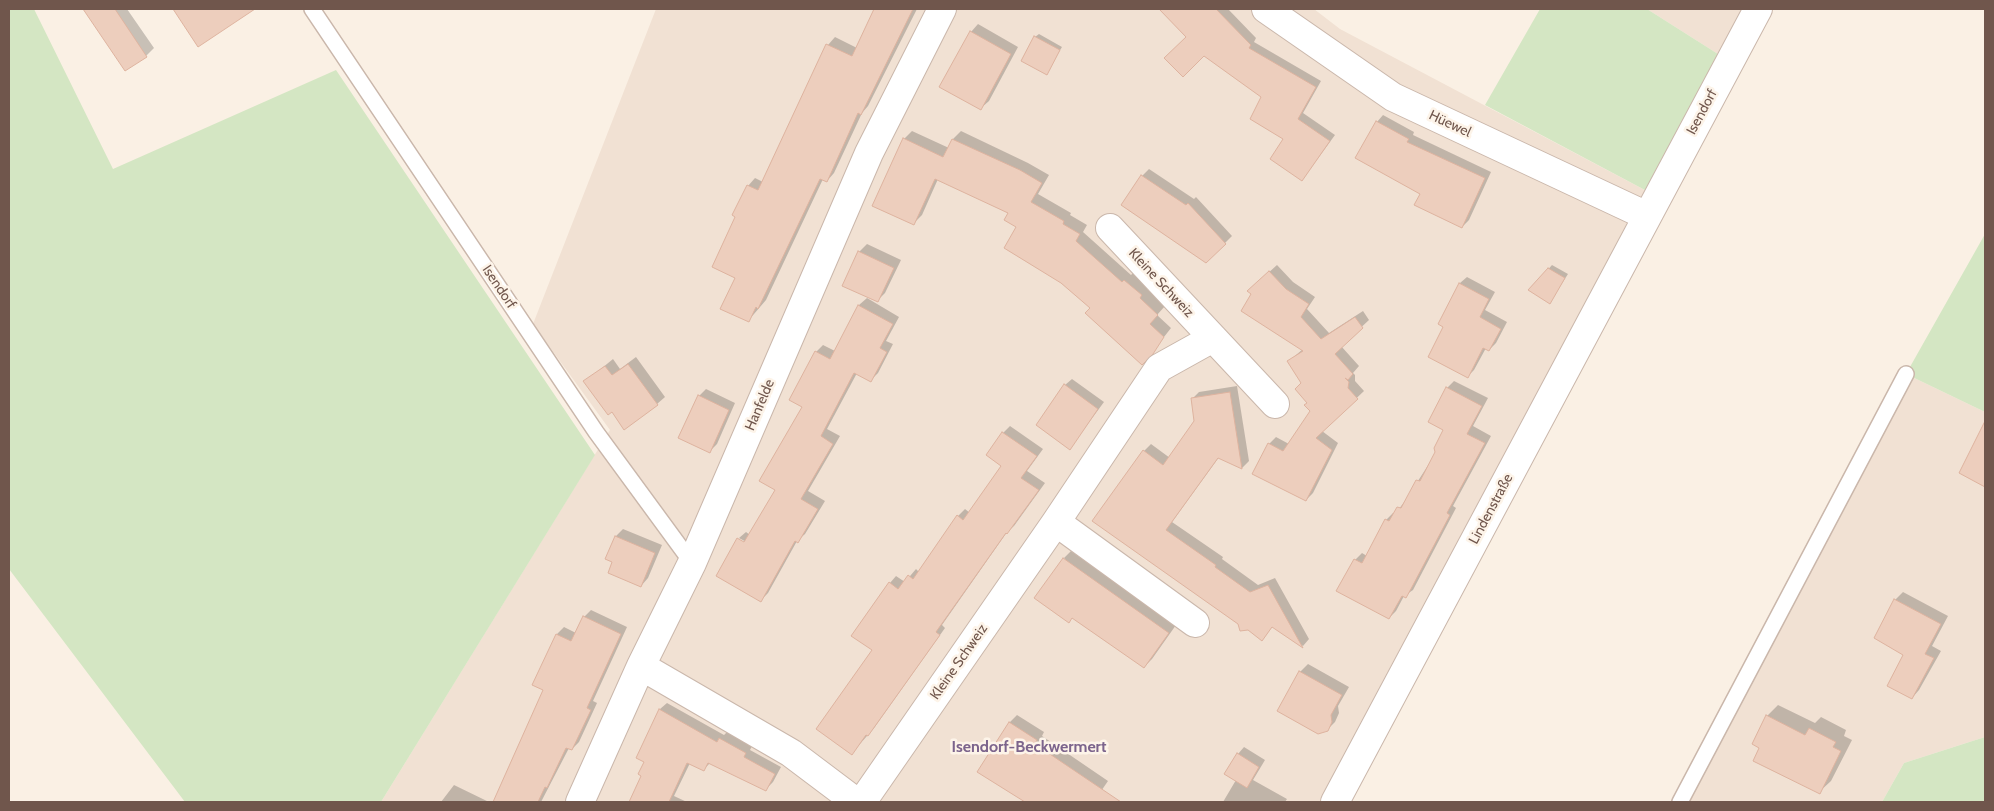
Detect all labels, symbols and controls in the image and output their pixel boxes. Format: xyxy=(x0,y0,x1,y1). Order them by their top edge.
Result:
street label: Isendorf xyxy=(1683,87,1721,137)
street label: Hüewel xyxy=(1426,107,1474,141)
street label: Kleine Schweiz xyxy=(1125,245,1197,321)
street label: Isendorf xyxy=(478,262,520,312)
street label: Hanfelde xyxy=(742,377,778,433)
street label: Lindenstraße xyxy=(1465,471,1517,547)
street label: Kleine Schweiz xyxy=(927,621,991,703)
district label: Isendorf-Beckwermert xyxy=(952,737,1106,757)

